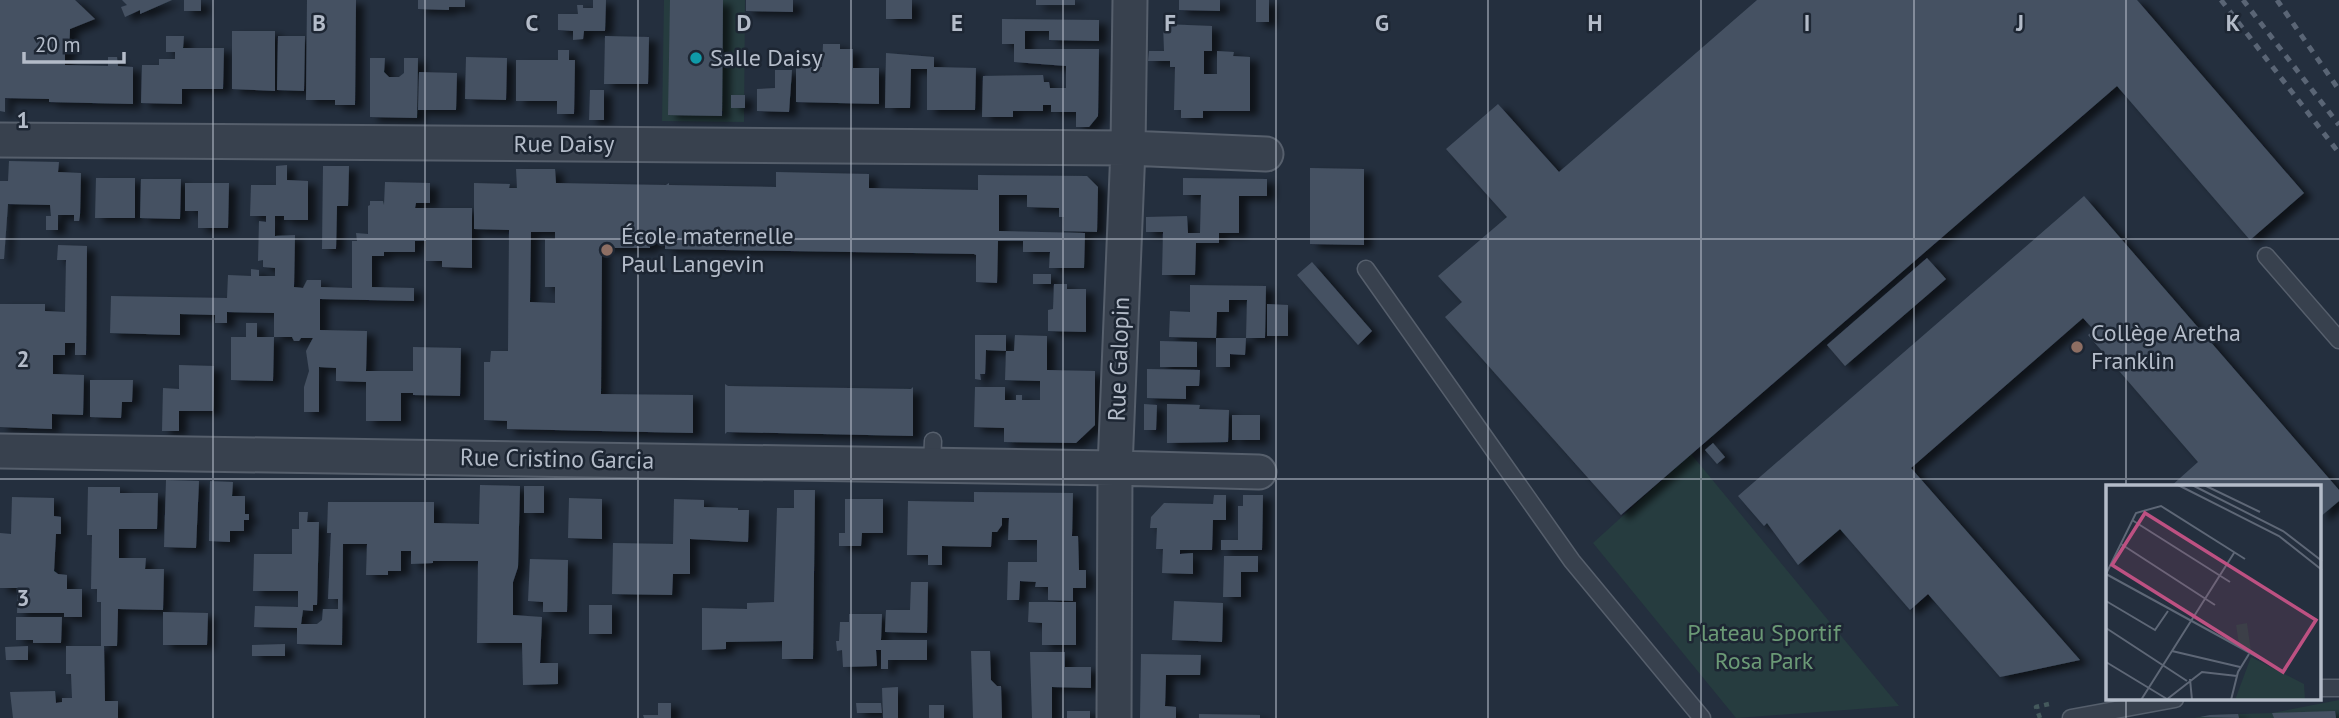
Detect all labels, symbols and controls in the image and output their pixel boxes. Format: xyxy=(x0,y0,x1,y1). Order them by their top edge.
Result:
text: B xyxy=(312,8,326,37)
text: C xyxy=(526,8,539,37)
text: D xyxy=(737,8,751,37)
text: E xyxy=(951,8,963,37)
text: F xyxy=(1164,8,1176,37)
text: G xyxy=(1375,8,1389,37)
text: H xyxy=(1588,8,1602,37)
text: I xyxy=(1804,8,1810,37)
text: J xyxy=(2015,8,2024,37)
text: K xyxy=(2226,8,2240,37)
scale bar xyxy=(24,21,124,65)
text: 20 m xyxy=(35,31,81,58)
place label: Salle Daisy xyxy=(710,42,823,73)
marker: Salle Daisy xyxy=(688,50,704,66)
text: 1 xyxy=(16,105,30,134)
street label: Rue Daisy xyxy=(514,128,614,159)
place label: École maternelle Paul Langevin xyxy=(621,220,794,279)
marker: École maternelle Paul Langevin xyxy=(599,242,615,258)
street label: Rue Galopin xyxy=(1101,296,1136,422)
place label: Collège Aretha Franklin xyxy=(2091,317,2241,376)
marker: Collège Aretha Franklin xyxy=(2069,339,2085,355)
text: 2 xyxy=(16,344,30,373)
street label: Rue Cristino Garcia xyxy=(460,441,654,476)
inset map xyxy=(2106,485,2322,700)
text: 3 xyxy=(16,583,30,612)
park label: Plateau Sportif Rosa Park xyxy=(1687,617,1842,676)

